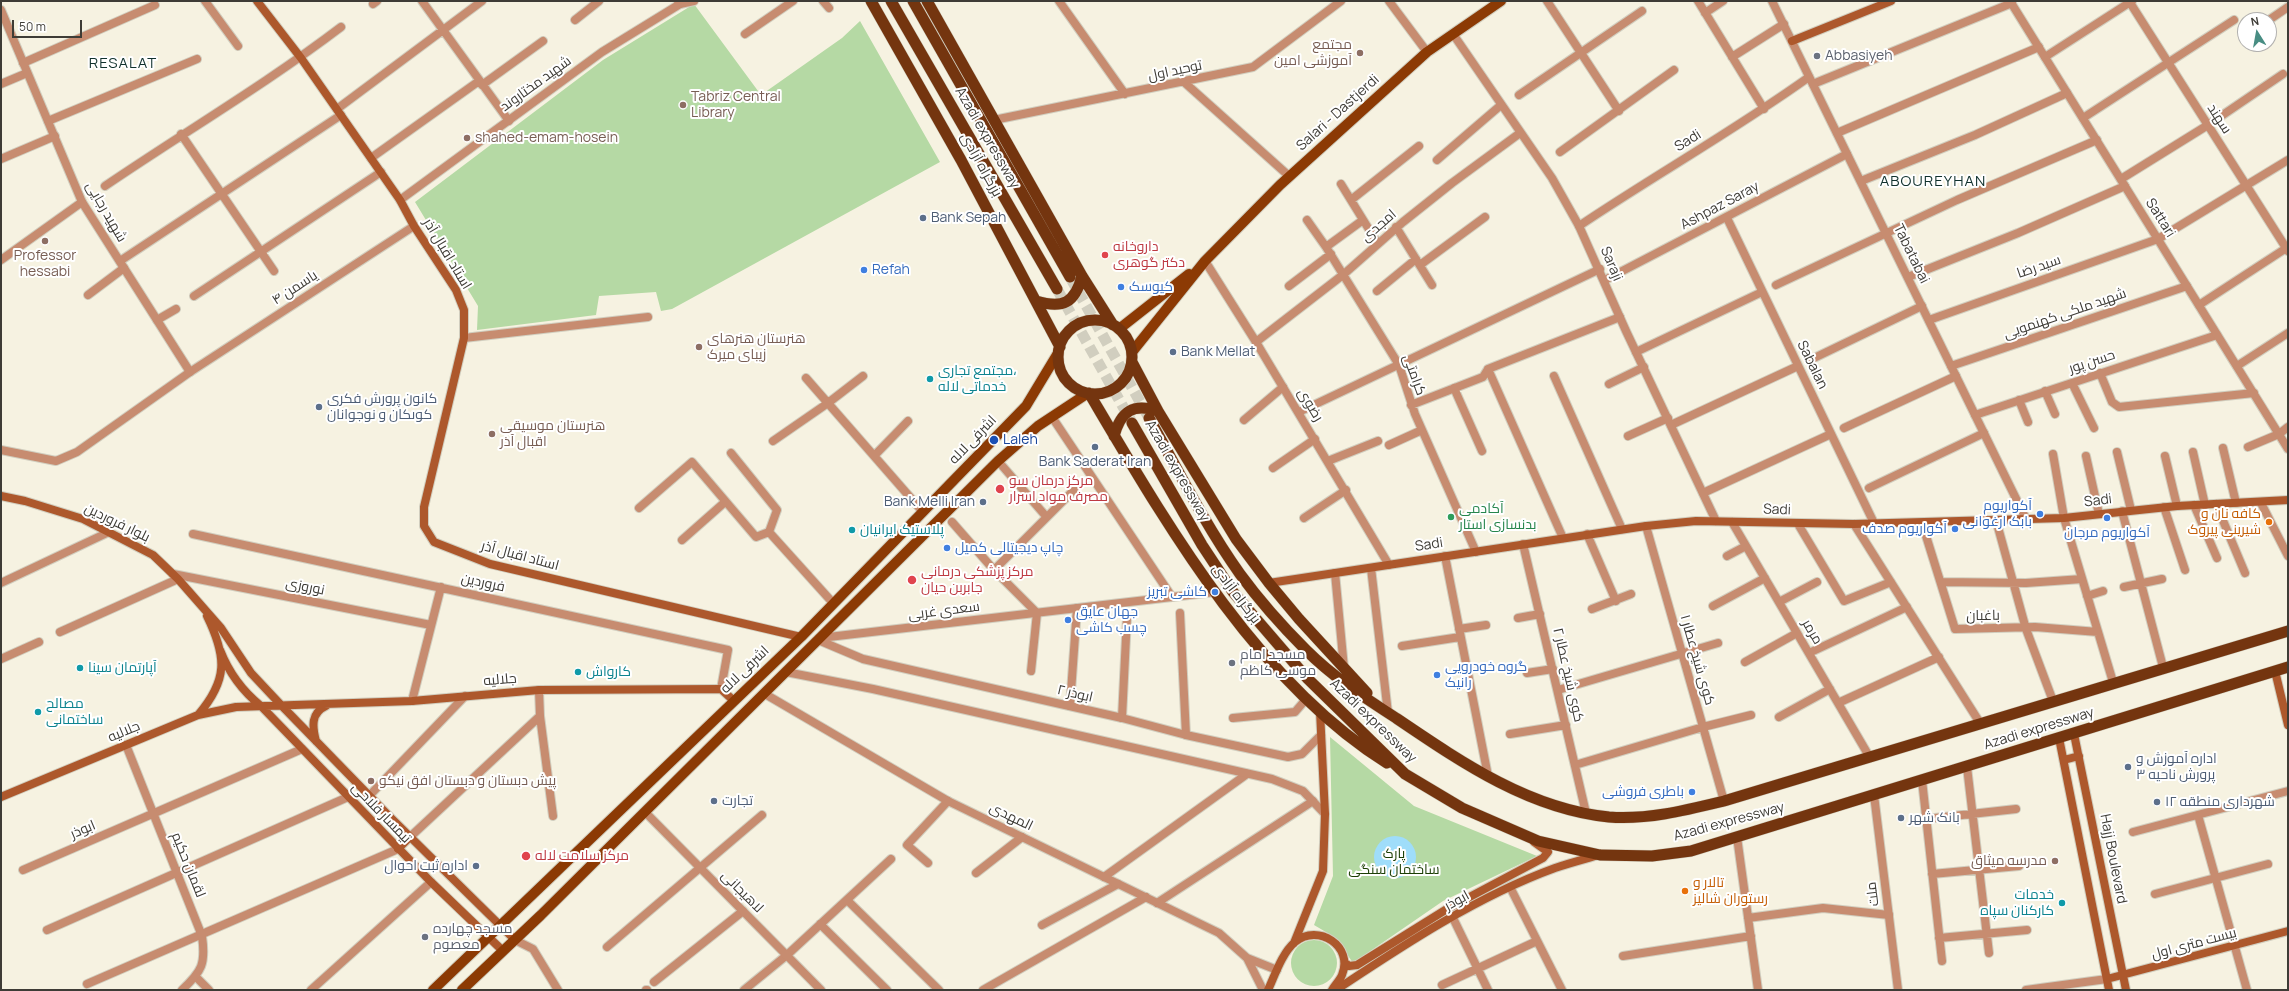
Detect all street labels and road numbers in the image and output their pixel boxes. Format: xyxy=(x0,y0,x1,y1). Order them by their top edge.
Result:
street label: شهید مختاروند xyxy=(497,53,575,115)
street label: توحید اول xyxy=(1146,57,1204,85)
street label: Salari - Dastjerdi xyxy=(1293,71,1383,155)
street label: Azadi expressway xyxy=(951,84,1023,192)
street label: سهند xyxy=(2203,101,2235,137)
street label: Sadi xyxy=(1672,126,1704,156)
street label: بزرگراه آزادی xyxy=(957,130,1005,200)
street label: Ashpaz Saray xyxy=(1678,178,1762,234)
street label: شهید رجایی xyxy=(82,179,130,245)
street label: Sattari xyxy=(2142,195,2178,241)
street label: امجدی xyxy=(1358,206,1400,246)
street label: استاد اقبال آذر xyxy=(419,215,475,293)
street label: Tabatabai xyxy=(1889,222,1933,286)
street label: Saraji xyxy=(1596,244,1626,284)
street label: سید رضا xyxy=(2015,252,2063,282)
street label: یاسمن ۴ xyxy=(269,267,321,309)
street label: شهید ملکی کهنمویی xyxy=(2001,285,2129,343)
street label: Sabalan xyxy=(1793,338,1831,392)
street label: حسن پور xyxy=(2067,347,2117,377)
street label: کرامتی xyxy=(1399,352,1429,398)
street label: رضوی xyxy=(1294,385,1326,425)
street label: اشرفی لاله xyxy=(946,412,1000,468)
street label: Azadi expressway xyxy=(1141,417,1213,525)
street label: Sadi xyxy=(2083,491,2113,511)
street label: بلوار فروردین xyxy=(82,500,152,546)
street label: Sadi xyxy=(1763,501,1791,519)
street label: Sadi xyxy=(1414,535,1444,555)
street label: استاد اقبال آذر xyxy=(479,538,561,574)
street label: بزرگراه آزادی xyxy=(1208,561,1264,627)
street label: فروردین xyxy=(460,570,506,596)
street label: نوروزی xyxy=(284,575,326,599)
street label: سعدی غربی xyxy=(907,598,981,624)
street label: باغبان xyxy=(1966,607,2000,625)
street label: کوی شیخ عطار ۱ xyxy=(1676,613,1718,707)
street label: مرمر xyxy=(1798,616,1826,648)
street label: کوی شیخ عطار ۲ xyxy=(1549,626,1587,724)
street label: اشرفی لاله xyxy=(717,643,773,697)
street label: جلالیه xyxy=(483,670,517,690)
street label: Azadi expressway xyxy=(1326,675,1420,767)
street label: ابوذر ۲ xyxy=(1055,682,1095,706)
street label: Azadi expressway xyxy=(1982,704,2096,754)
street label: جلالیه xyxy=(105,718,143,746)
street label: تیمسار فلاحی xyxy=(348,779,414,847)
street label: المهدی xyxy=(986,799,1036,835)
street label: Azadi expressway xyxy=(1672,799,1786,845)
street label: Hajj Boulevard xyxy=(2096,813,2130,905)
street label: ابوذر xyxy=(68,817,98,843)
street label: لقمان حکیم xyxy=(167,830,209,900)
street label: لاهیجانی xyxy=(717,867,767,917)
street label: ملت xyxy=(1863,881,1883,907)
street label: ابوذر xyxy=(1442,887,1472,915)
street label: بیست متری اول xyxy=(2150,925,2238,963)

